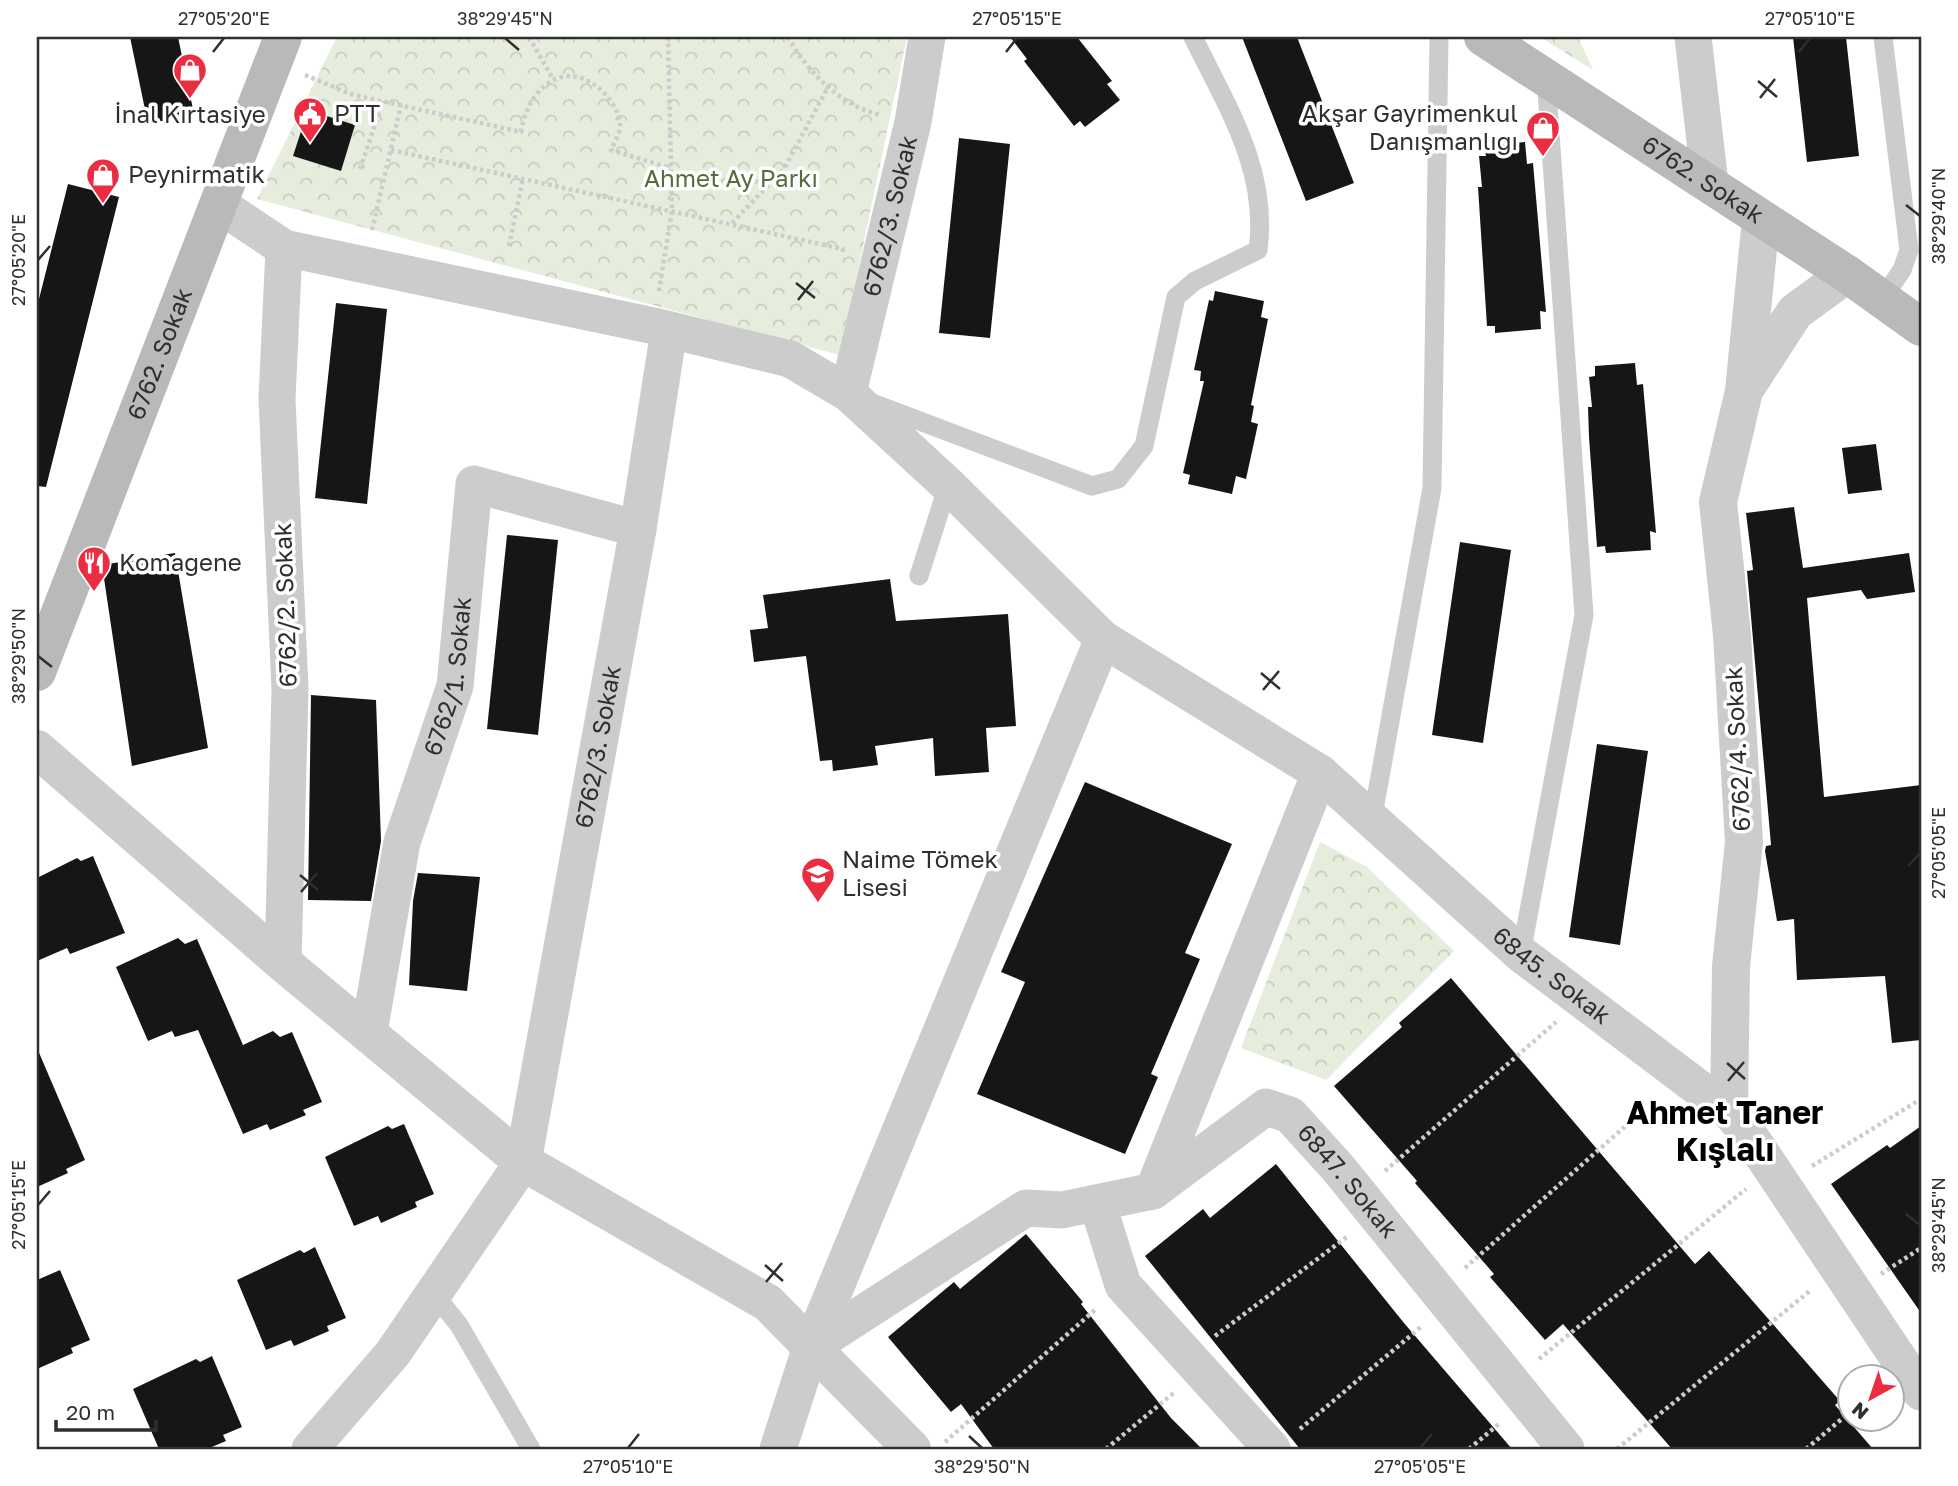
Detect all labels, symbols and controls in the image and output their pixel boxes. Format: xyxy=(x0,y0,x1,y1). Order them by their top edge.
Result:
text: 27°05'20"E xyxy=(178,7,270,29)
text: 38°29'45"N xyxy=(457,7,553,29)
text: 27°05'15"E xyxy=(972,7,1062,29)
text: 27°05'10"E xyxy=(1765,7,1855,29)
shop icon: İnal Kırtasiye xyxy=(171,51,209,100)
public building icon: PTT xyxy=(291,95,329,144)
place label: PTT xyxy=(334,98,380,127)
place label: Akşar Gayrimenkul Danışmanlığı xyxy=(1302,98,1518,155)
place label: İnal Kırtasiye xyxy=(114,99,266,128)
shop icon: Akşar Gayrimenkul Danışmanlığı xyxy=(1524,109,1562,158)
street label: 6762. Sokak xyxy=(1637,129,1770,229)
street label: 6762/3. Sokak xyxy=(856,132,922,299)
shop icon: Peynirmatik xyxy=(84,156,122,205)
place label: Peynirmatik xyxy=(128,159,265,188)
park label: Ahmet Ay Parkı xyxy=(644,163,818,192)
text: 38°29'40"N xyxy=(1927,168,1949,264)
text: 27°05'20"E xyxy=(7,214,29,306)
street label: 6762. Sokak xyxy=(120,283,197,424)
street label: 6762/2. Sokak xyxy=(267,522,302,688)
restaurant icon: Komagene xyxy=(75,544,113,593)
place label: Komagene xyxy=(119,547,242,576)
street label: 6762/1. Sokak xyxy=(416,595,476,759)
text: 38°29'50"N xyxy=(7,608,29,704)
street label: 6762/3. Sokak xyxy=(568,663,626,830)
street label: 6762/4. Sokak xyxy=(1718,666,1755,832)
text: 27°05'05"E xyxy=(1927,807,1949,899)
place label: Naime Tömek Lisesi xyxy=(842,844,998,901)
school or university icon: Naime Tömek Lisesi xyxy=(799,855,837,904)
street label: 6845. Sokak xyxy=(1488,920,1617,1029)
district label: Ahmet Taner Kışlalı xyxy=(1626,1093,1824,1168)
street label: 6847. Sokak xyxy=(1292,1118,1405,1243)
text: 27°05'15"E xyxy=(7,1160,29,1250)
text: 38°29'45"N xyxy=(1927,1177,1949,1273)
north arrow xyxy=(1836,1364,1906,1434)
scale bar xyxy=(56,1388,156,1432)
text: N xyxy=(1847,1398,1873,1425)
text: 20 m xyxy=(66,1399,115,1425)
text: 27°05'10"E xyxy=(583,1455,673,1477)
text: 38°29'50"N xyxy=(934,1455,1030,1477)
text: 27°05'05"E xyxy=(1374,1455,1466,1477)

